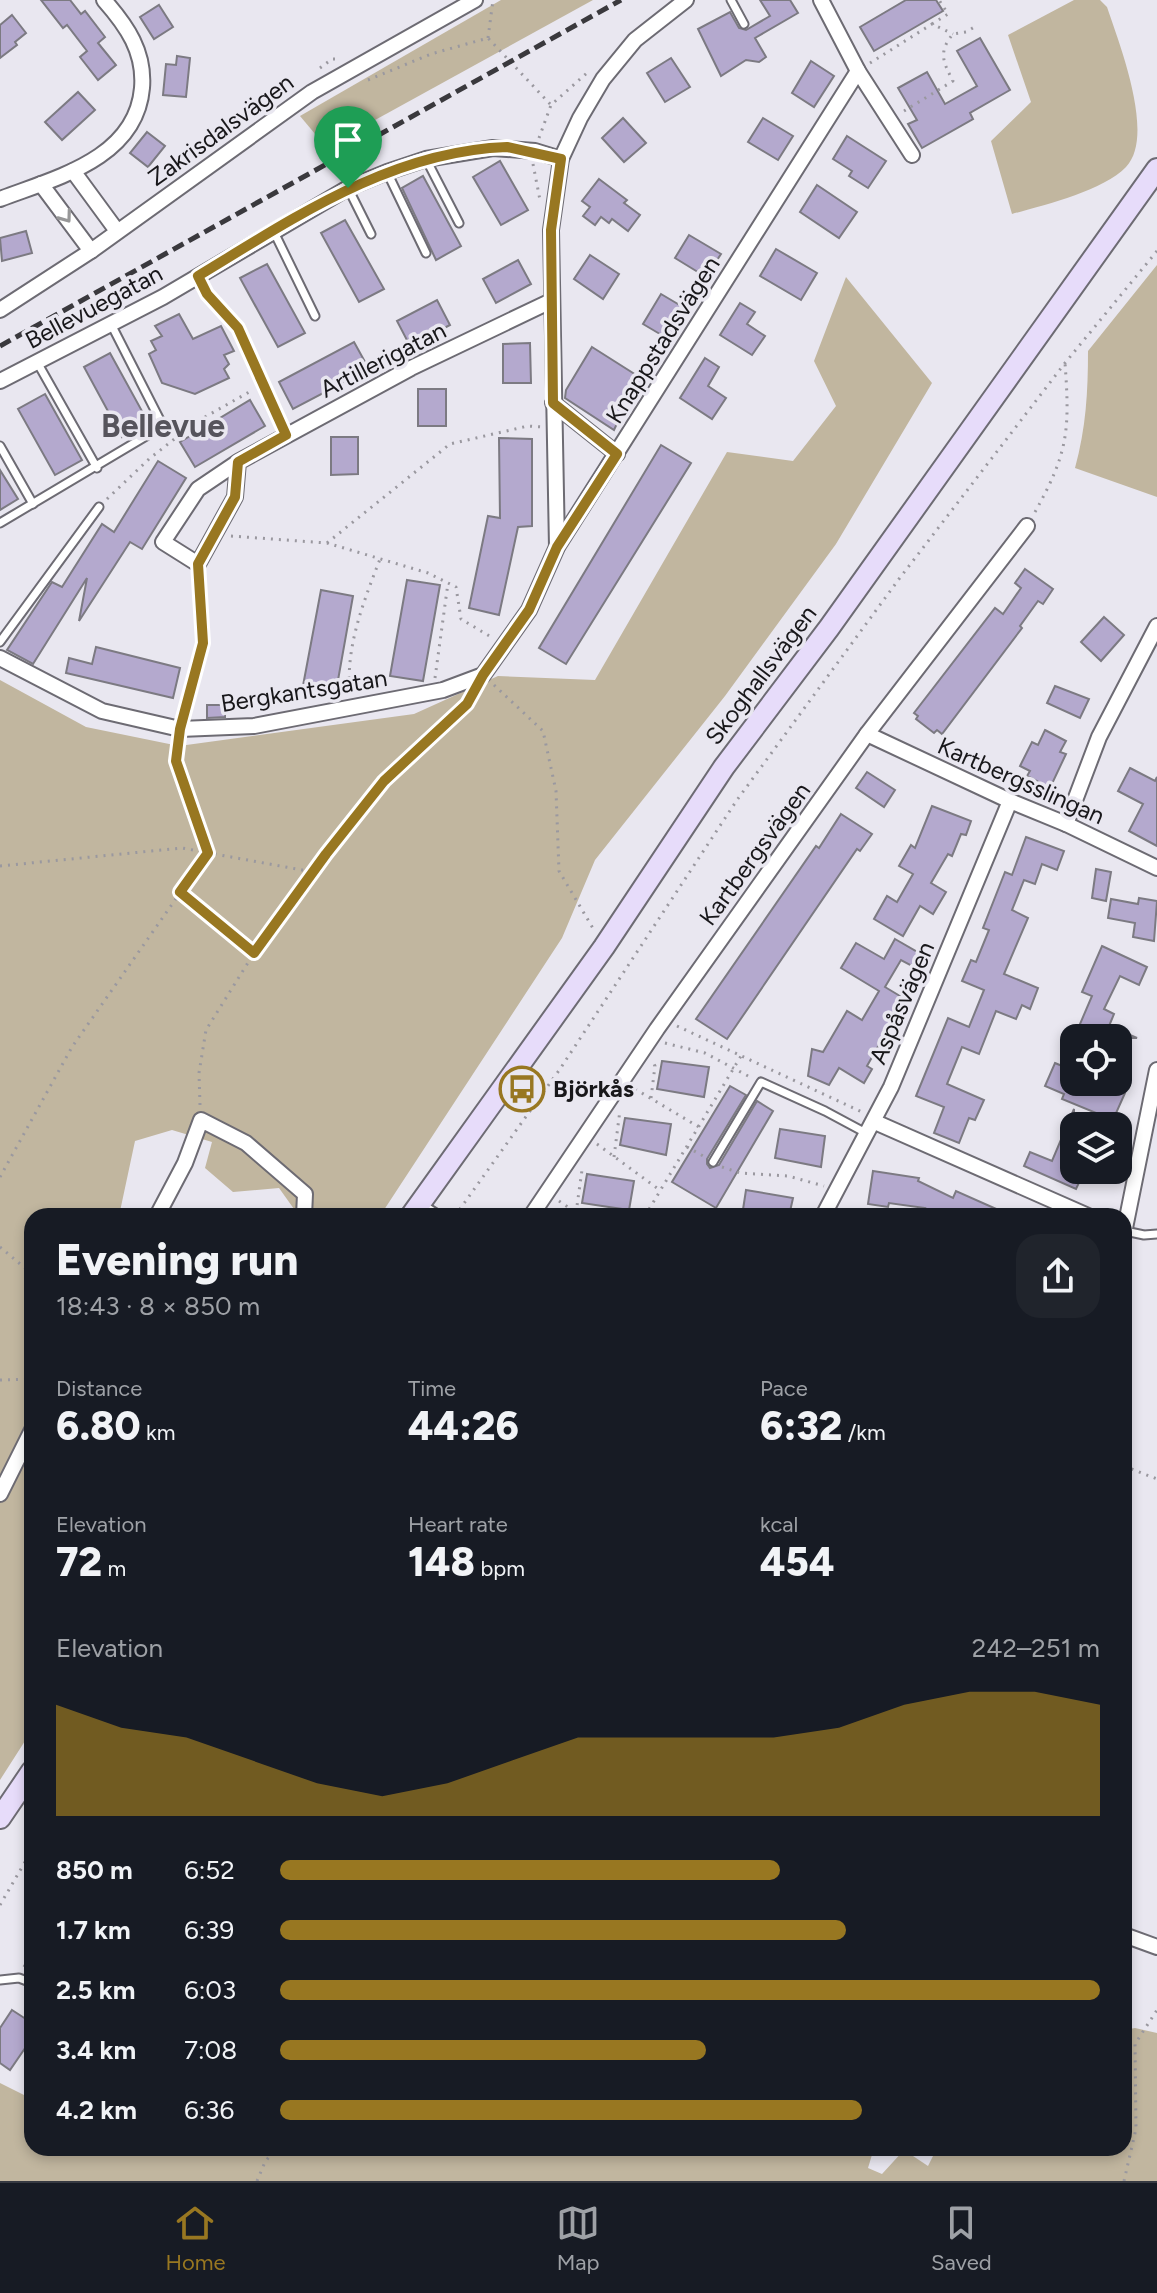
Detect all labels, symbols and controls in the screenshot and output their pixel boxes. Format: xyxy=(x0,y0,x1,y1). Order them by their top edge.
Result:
street label: Zakrisdalsvägen xyxy=(143,67,299,192)
pin xyxy=(314,106,382,188)
icon: arrive xyxy=(326,118,370,162)
one-way arrow xyxy=(56,209,71,223)
street label: Knappstadsvägen xyxy=(600,251,726,429)
street label: Bellevuegatan xyxy=(20,258,167,355)
street label: Artillerigatan xyxy=(315,315,451,404)
district label: Bellevue xyxy=(101,407,225,445)
street label: Skoghallsvägen xyxy=(699,599,822,750)
street label: Bergkantsgatan xyxy=(219,663,389,718)
street label: Kartbergsslingan xyxy=(933,731,1109,830)
street label: Kartbergsvägen xyxy=(693,777,816,931)
street label: Aspåsvägen xyxy=(863,937,940,1068)
map controls xyxy=(1060,1024,1132,1184)
button: locate xyxy=(1060,1024,1132,1096)
bus stop icon: Björkås xyxy=(498,1065,546,1113)
place label: Björkås xyxy=(553,1074,634,1103)
button: layers xyxy=(1060,1112,1132,1184)
text: Evening run xyxy=(56,1233,298,1286)
button: share xyxy=(1016,1234,1100,1318)
text: 18:43 · 8 × 850 m xyxy=(56,1290,260,1322)
text: Distance xyxy=(56,1375,142,1402)
text: Time xyxy=(408,1375,456,1402)
text: Pace xyxy=(760,1375,808,1402)
text: 6.80 xyxy=(56,1402,141,1450)
text: 44:26 xyxy=(408,1402,519,1450)
text: 6:32 xyxy=(760,1402,842,1450)
text: km xyxy=(141,1419,175,1446)
text: /km xyxy=(842,1419,886,1446)
text: Elevation xyxy=(56,1511,146,1538)
text: Heart rate xyxy=(408,1511,508,1538)
text: kcal xyxy=(760,1511,798,1538)
text: 72 xyxy=(56,1538,102,1586)
text: 148 xyxy=(408,1538,475,1586)
text: 454 xyxy=(760,1538,834,1586)
text: m xyxy=(102,1555,126,1582)
text: bpm xyxy=(475,1555,525,1582)
text: Elevation xyxy=(56,1632,163,1664)
text: 242–251 m xyxy=(972,1632,1100,1664)
text: 850 m xyxy=(56,1854,133,1886)
text: 6:52 xyxy=(184,1854,235,1886)
text: 1.7 km xyxy=(56,1914,131,1946)
text: 6:39 xyxy=(184,1914,234,1946)
text: 2.5 km xyxy=(56,1974,135,2006)
text: 6:03 xyxy=(184,1974,236,2006)
text: 3.4 km xyxy=(56,2034,136,2066)
text: 7:08 xyxy=(184,2034,237,2066)
text: 4.2 km xyxy=(56,2094,137,2126)
text: 6:36 xyxy=(184,2094,234,2126)
tab: Home xyxy=(165,2201,225,2276)
tab: Map xyxy=(556,2201,600,2276)
tab: Saved xyxy=(931,2201,992,2276)

